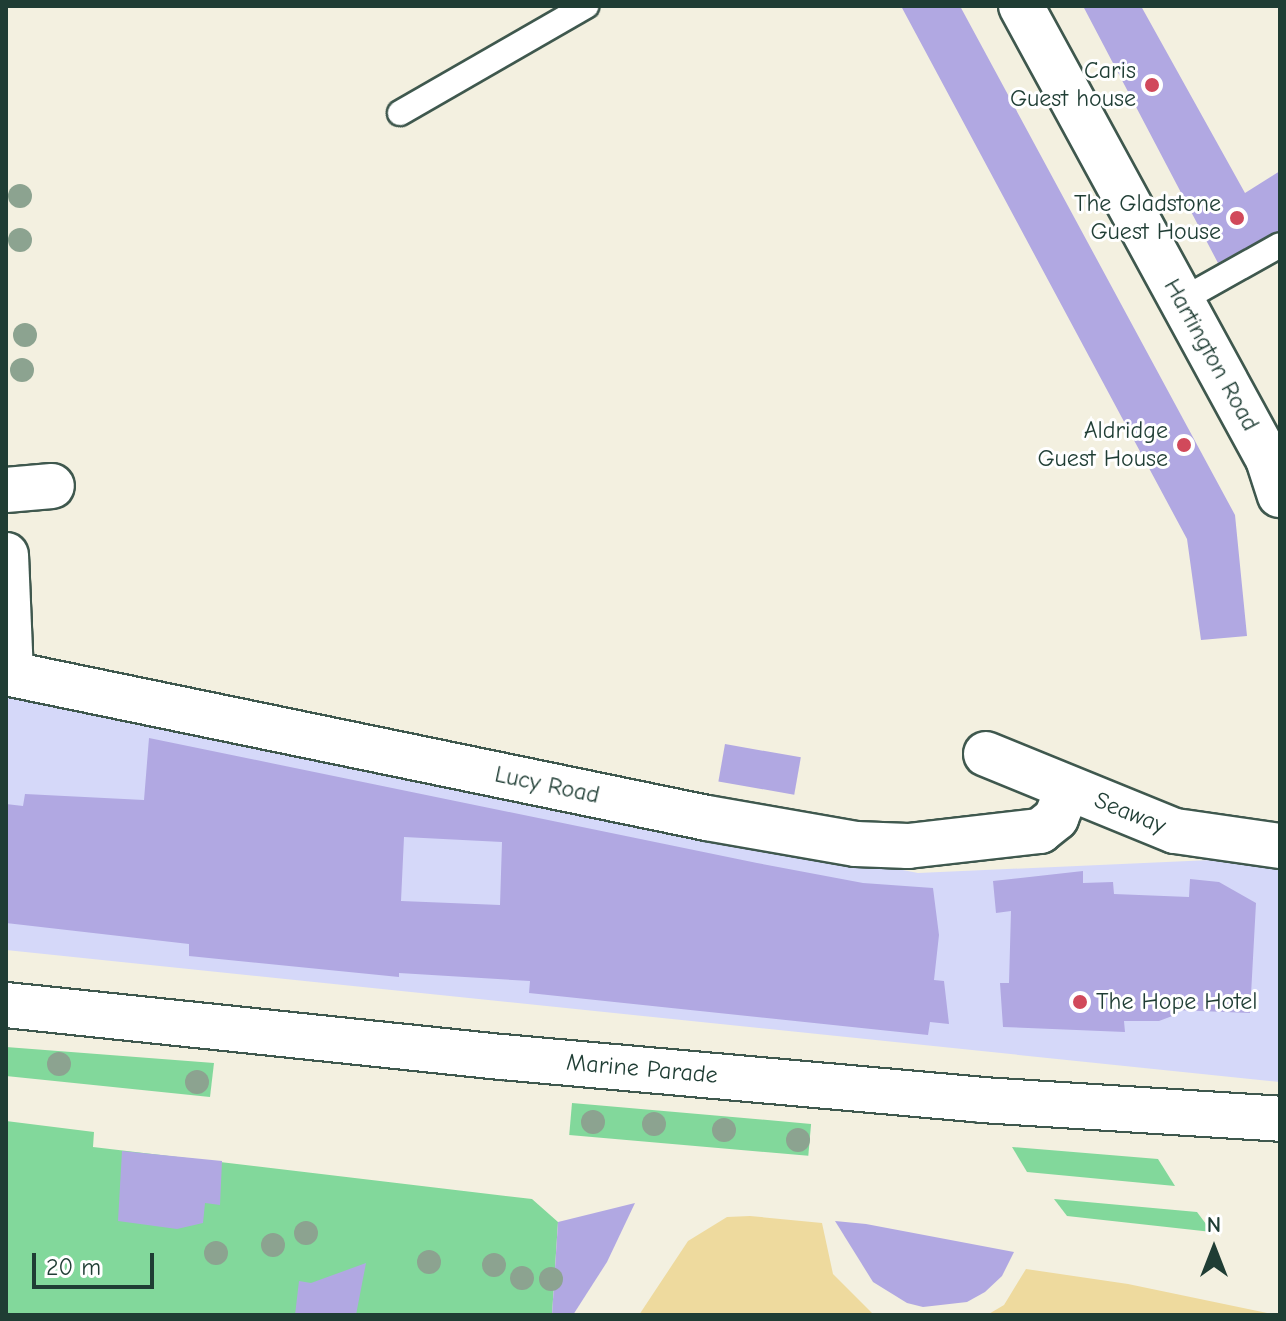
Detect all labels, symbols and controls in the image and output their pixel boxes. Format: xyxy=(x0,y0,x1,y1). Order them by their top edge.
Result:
place label: Caris Guest house xyxy=(1010,57,1136,113)
marker: Caris Guest house xyxy=(1143,76,1161,94)
place label: The Gladstone Guest House xyxy=(1074,190,1221,246)
marker: The Gladstone Guest House xyxy=(1228,209,1246,227)
street label: Hartington Road xyxy=(1157,274,1265,436)
place label: Aldridge Guest House xyxy=(1037,417,1168,473)
marker: Aldridge Guest House xyxy=(1175,436,1193,454)
street label: Lucy Road xyxy=(492,760,602,810)
street label: Seaway xyxy=(1090,786,1170,840)
place label: The Hope Hotel xyxy=(1096,988,1258,1016)
marker: The Hope Hotel xyxy=(1071,993,1089,1011)
street label: Marine Parade xyxy=(565,1048,719,1090)
north arrow xyxy=(1174,1209,1254,1289)
text: N xyxy=(1207,1212,1221,1238)
scale bar xyxy=(36,1237,158,1287)
text: 20 m xyxy=(46,1253,101,1281)

